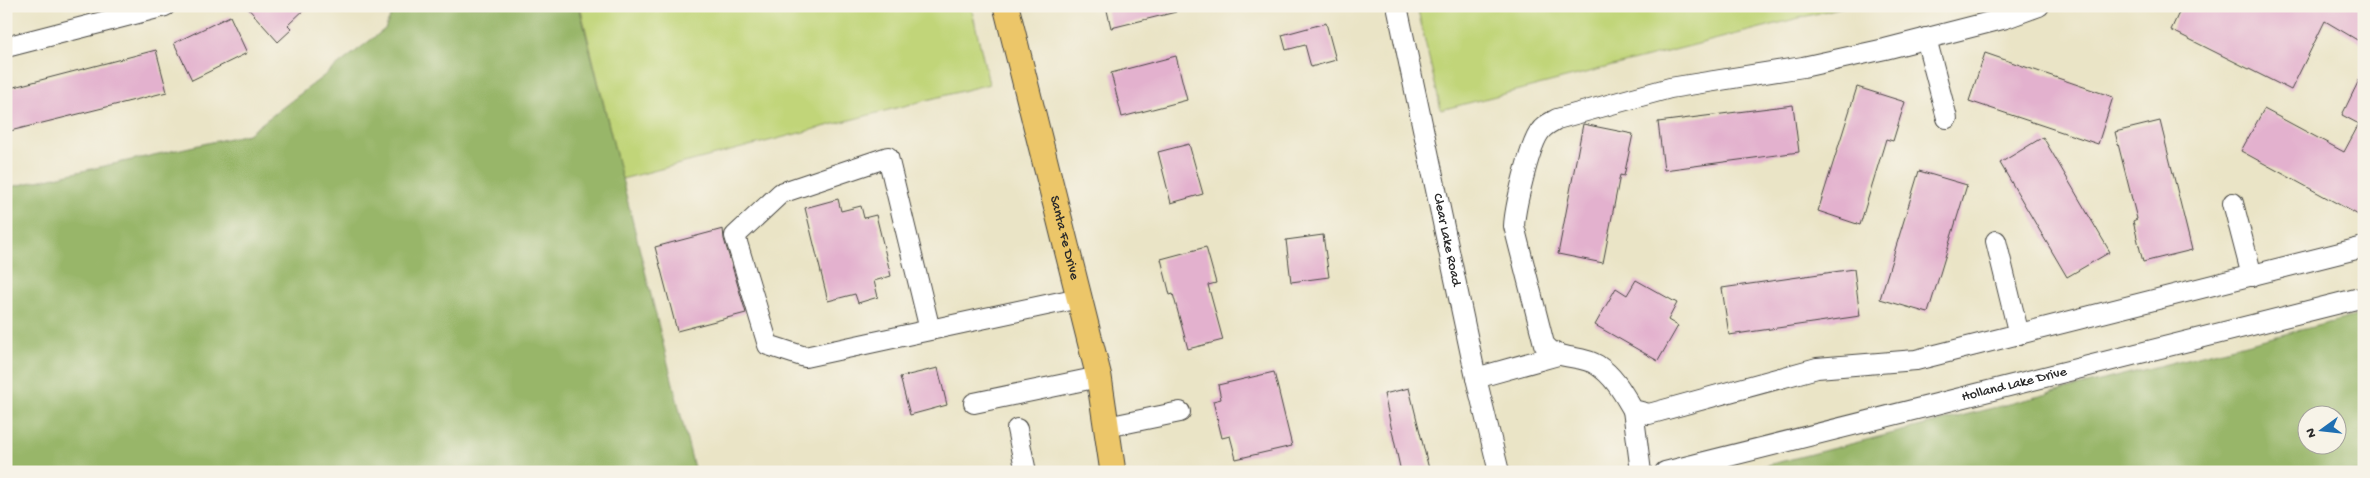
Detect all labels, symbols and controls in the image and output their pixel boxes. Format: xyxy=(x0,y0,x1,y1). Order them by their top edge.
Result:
street label: Clear Lake Road xyxy=(1429,192,1465,289)
street label: Santa Fe Drive xyxy=(1045,194,1083,282)
street label: Holland Lake Drive xyxy=(1960,363,2069,406)
north arrow xyxy=(2298,406,2348,456)
text: N xyxy=(2302,426,2321,439)

